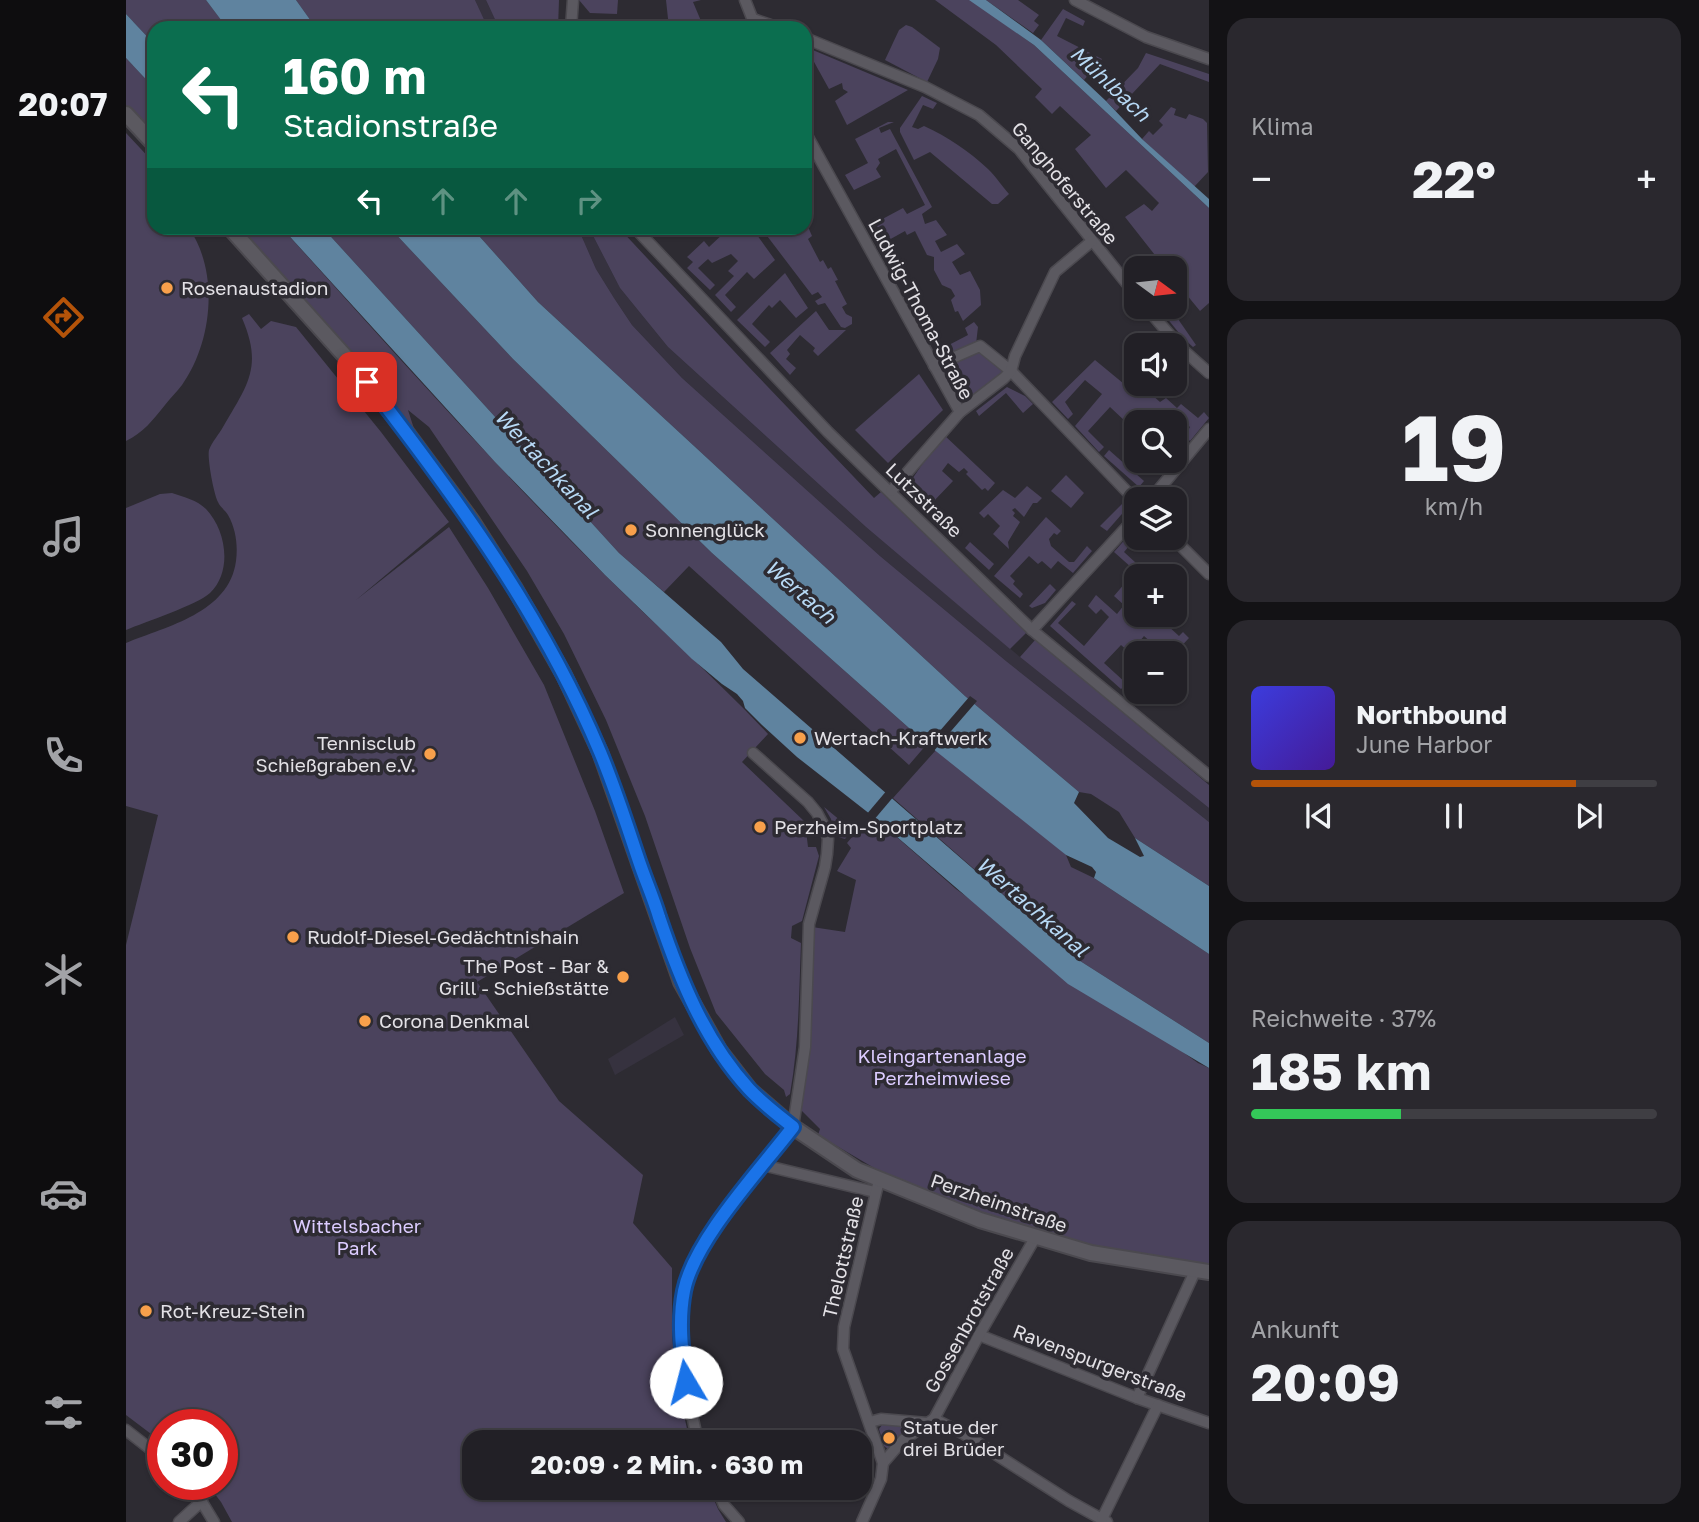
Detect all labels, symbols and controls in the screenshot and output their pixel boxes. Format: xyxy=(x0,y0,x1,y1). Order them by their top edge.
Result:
water label: Mühlbach xyxy=(1065,40,1157,127)
text: 160 m xyxy=(283,46,426,105)
icon: left xyxy=(168,49,259,140)
text: 20:07 xyxy=(19,85,107,123)
text: Stadionstraße xyxy=(283,106,498,144)
text: Klima xyxy=(1251,112,1314,140)
street label: Ganghoferstraße xyxy=(1007,117,1123,249)
text: 22° xyxy=(1412,147,1496,209)
text: − xyxy=(1251,156,1272,201)
text: + xyxy=(1636,156,1657,201)
icon: left xyxy=(351,182,389,220)
icon: ahead xyxy=(424,182,462,220)
icon: ahead xyxy=(497,182,535,220)
icon: right xyxy=(570,182,608,220)
street label: Ludwig-Thoma-Straße xyxy=(864,214,979,403)
north arrow xyxy=(1124,256,1186,318)
map controls xyxy=(1124,256,1187,704)
place label: Rosenaustadion xyxy=(181,276,328,299)
marker: Rosenaustadion xyxy=(159,280,175,296)
icon: directions xyxy=(39,293,88,342)
button: sound xyxy=(1124,333,1187,396)
pin xyxy=(337,352,397,412)
icon: arrive xyxy=(348,363,386,401)
text: 19 xyxy=(1402,392,1506,501)
water label: Wertachkanal xyxy=(490,403,605,524)
button: search xyxy=(1124,410,1187,473)
street label: Lutzstraße xyxy=(881,458,967,542)
button: layers xyxy=(1124,487,1187,550)
text: km/h xyxy=(1425,492,1483,520)
icon: music xyxy=(39,512,88,561)
place label: Sonnenglück xyxy=(645,518,765,541)
marker: Sonnenglück xyxy=(623,522,639,538)
water label: Wertach xyxy=(760,554,842,630)
button: + xyxy=(1124,564,1187,627)
button: − xyxy=(1124,641,1187,704)
text: Northbound xyxy=(1356,699,1507,730)
place label: Wertach-Kraftwerk xyxy=(814,726,988,749)
marker: Wertach-Kraftwerk xyxy=(792,730,808,746)
text: June Harbor xyxy=(1356,730,1492,758)
icon: phone xyxy=(39,731,88,780)
place label: Tennisclub Schießgraben e.V. xyxy=(255,731,416,776)
marker: Tennisclub Schießgraben e.V. xyxy=(422,746,438,762)
icon: previous xyxy=(1300,797,1338,835)
icon: pause xyxy=(1435,797,1473,835)
icon: next xyxy=(1570,797,1608,835)
place label: Perzheim-Sportplatz xyxy=(774,815,963,838)
marker: Perzheim-Sportplatz xyxy=(752,819,768,835)
water label: Wertachkanal xyxy=(971,851,1095,963)
place label: Rudolf-Diesel-Gedächtnishain xyxy=(307,925,579,948)
marker: Rudolf-Diesel-Gedächtnishain xyxy=(285,929,301,945)
icon: climate xyxy=(39,950,88,999)
place label: The Post - Bar & Grill - Schießstätte xyxy=(439,954,609,999)
marker: The Post - Bar & Grill - Schießstätte xyxy=(615,969,631,985)
text: Reichweite · 37% xyxy=(1251,1004,1436,1032)
place label: Corona Denkmal xyxy=(379,1009,529,1032)
marker: Corona Denkmal xyxy=(357,1013,373,1029)
text: 185 km xyxy=(1251,1039,1431,1101)
park label: Kleingartenanlage Perzheimwiese xyxy=(857,1044,1027,1089)
street label: Perzheimstraße xyxy=(928,1168,1070,1237)
icon: car xyxy=(39,1169,88,1218)
street label: Thelottstraße xyxy=(817,1194,868,1320)
park label: Wittelsbacher Park xyxy=(293,1214,422,1259)
street label: Gossenbrotstraße xyxy=(919,1243,1018,1397)
place label: Rot-Kreuz-Stein xyxy=(160,1299,305,1322)
marker: Rot-Kreuz-Stein xyxy=(138,1303,154,1319)
text: Ankunft xyxy=(1251,1315,1339,1343)
street label: Ravenspurgerstraße xyxy=(1010,1319,1190,1406)
position arrow xyxy=(649,1345,723,1419)
text: 20:09 xyxy=(1251,1350,1400,1412)
icon: filters xyxy=(39,1388,88,1437)
speed limit sign: 30 xyxy=(147,1409,238,1500)
place label: Statue der drei Brüder xyxy=(903,1415,1005,1460)
marker: Statue der drei Brüder xyxy=(881,1430,897,1446)
text: 20:09 · 2 Min. · 630 m xyxy=(531,1449,803,1480)

